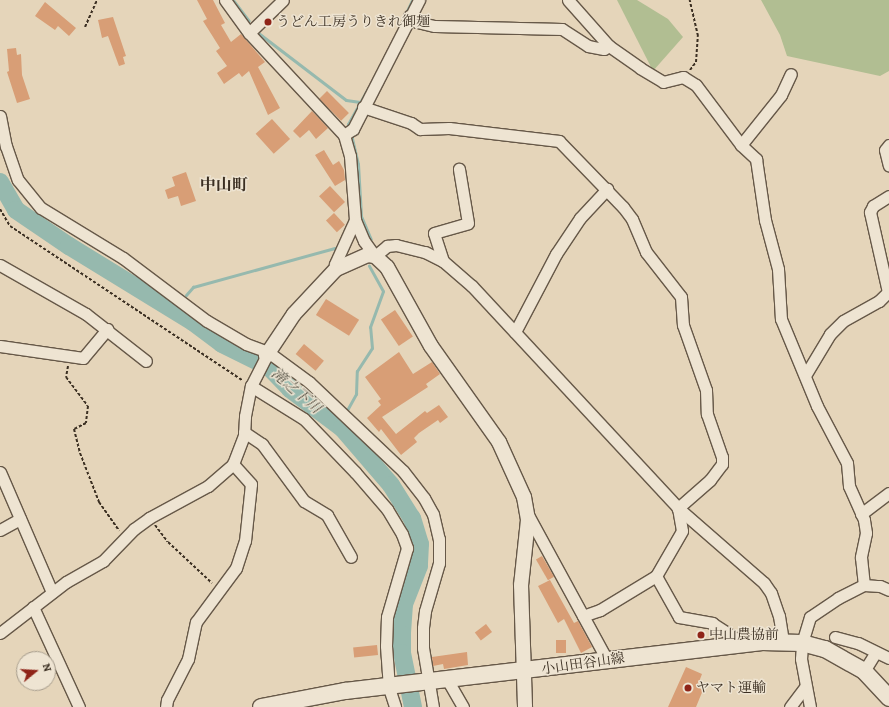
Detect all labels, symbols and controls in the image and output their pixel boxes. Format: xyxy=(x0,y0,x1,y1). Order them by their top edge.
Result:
place label: うどん工房うりきれ御麺 xyxy=(276,14,430,30)
marker: うどん工房うりきれ御麺 xyxy=(263,17,273,27)
district label: 中山町 xyxy=(200,175,248,195)
water label: 滝之下川 xyxy=(267,365,325,417)
place label: 中山農協前 xyxy=(709,627,779,643)
marker: 中山農協前 xyxy=(696,630,706,640)
street label: 小山田谷山線 xyxy=(540,650,626,678)
north arrow xyxy=(16,651,56,691)
text: N xyxy=(39,661,55,674)
place label: ヤマト運輸 xyxy=(696,680,766,696)
marker: ヤマト運輸 xyxy=(683,683,693,693)

